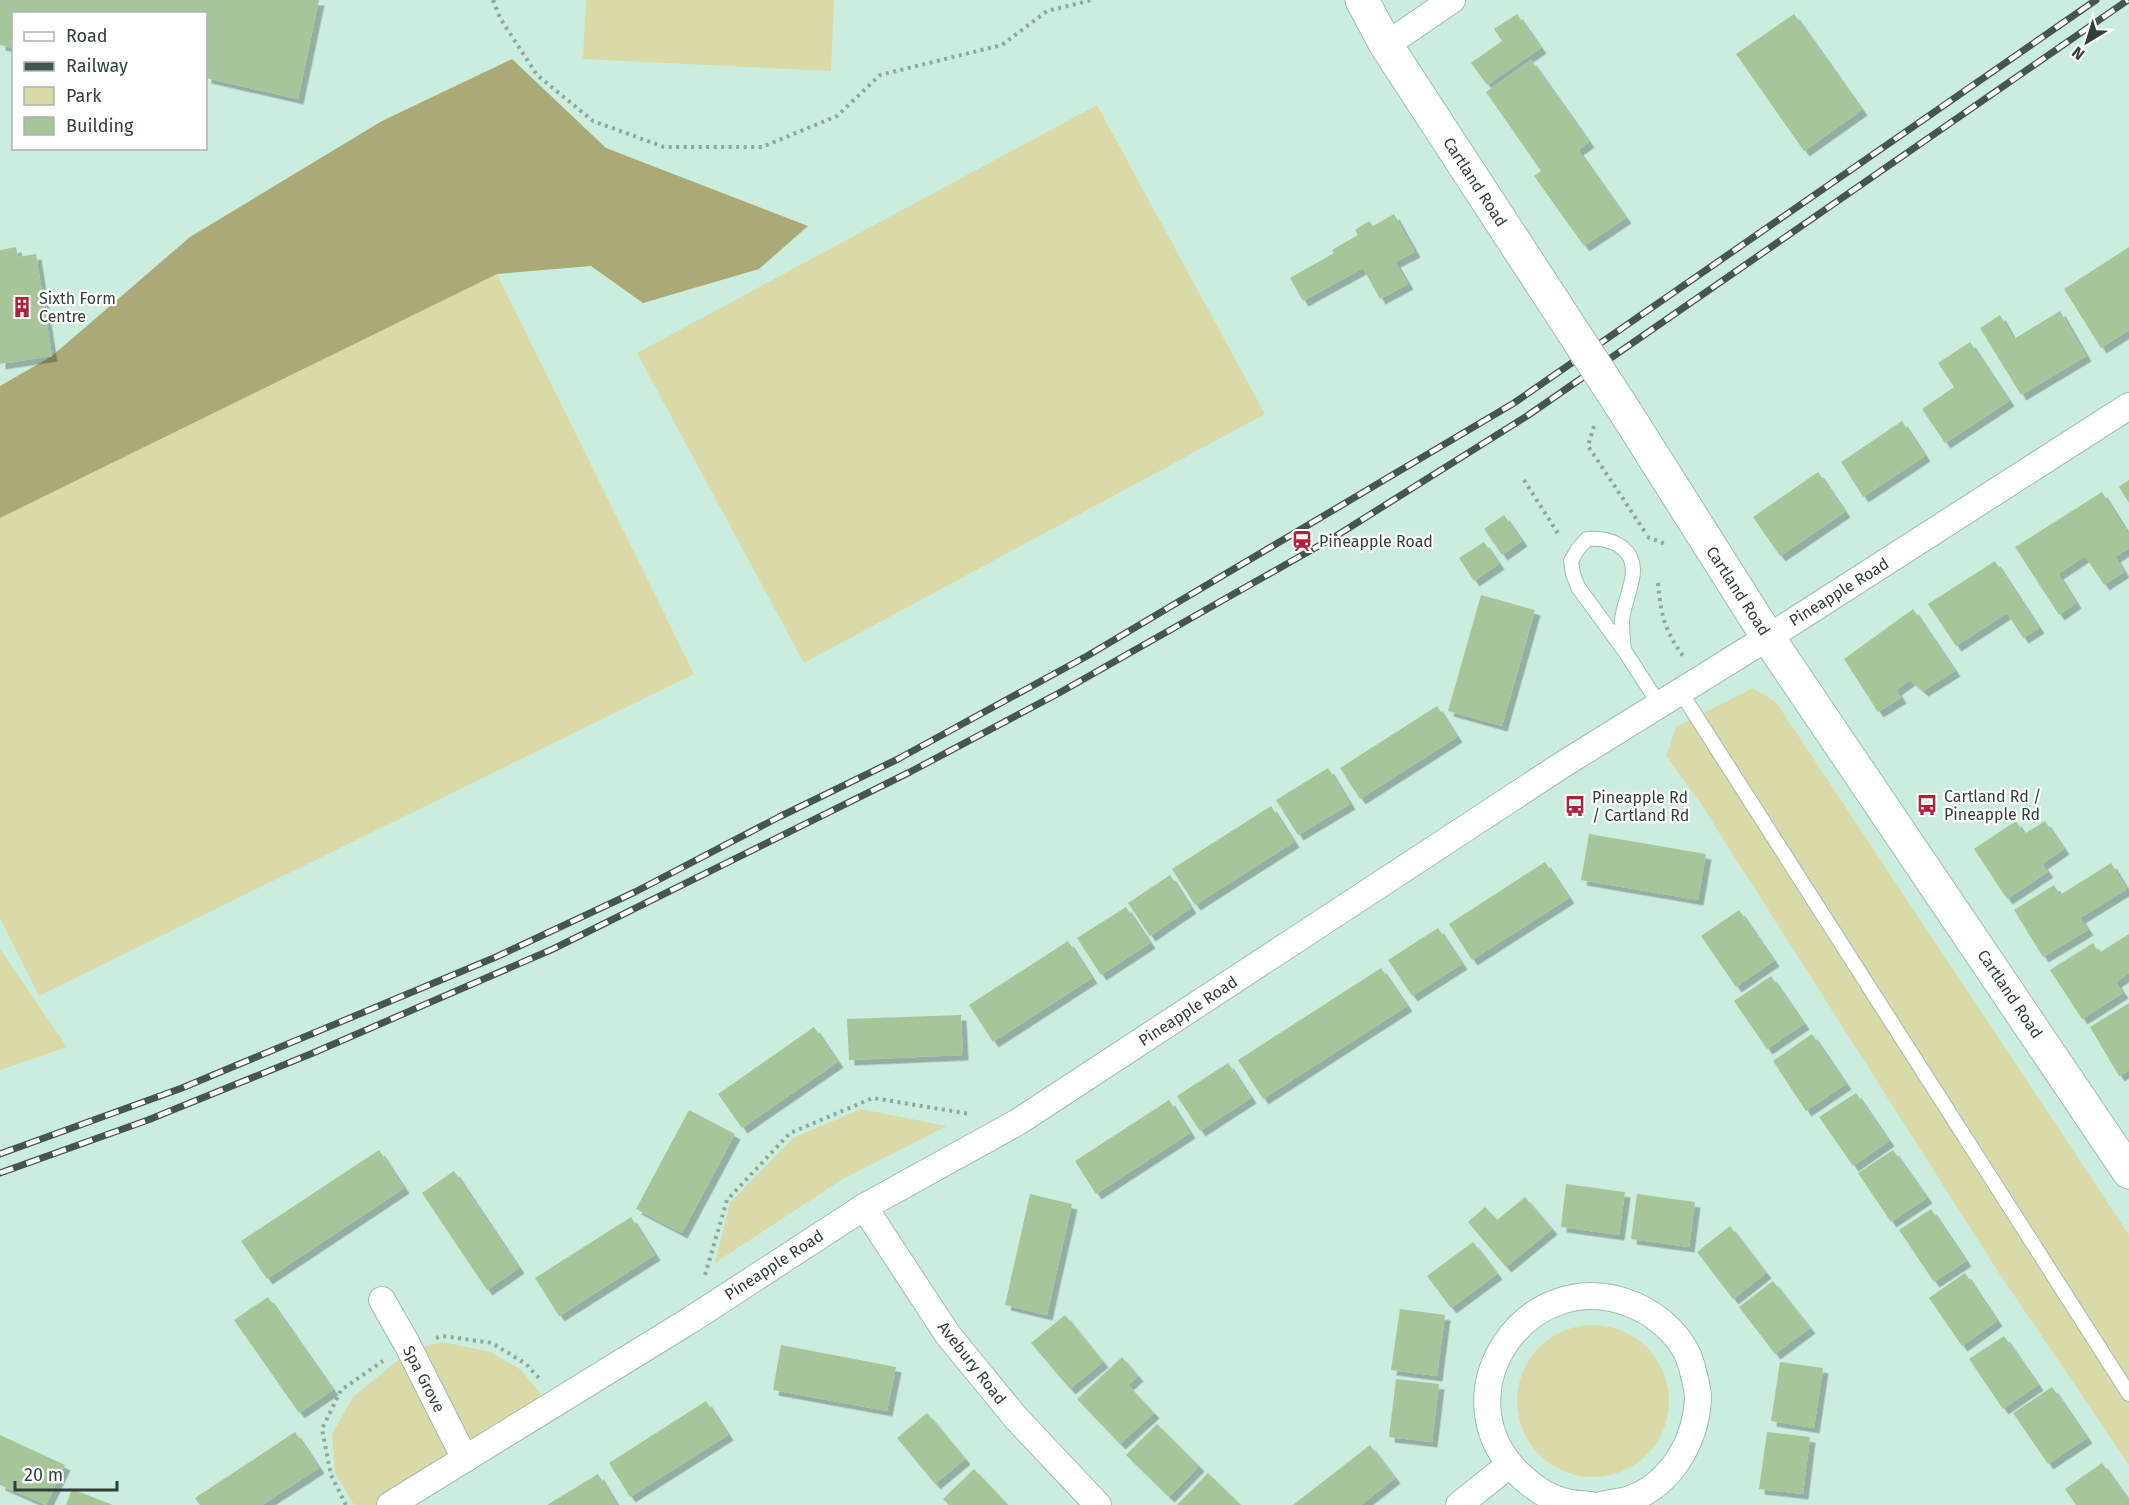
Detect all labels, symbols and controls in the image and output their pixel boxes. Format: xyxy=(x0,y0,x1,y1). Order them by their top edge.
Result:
legend xyxy=(12,12,207,150)
north arrow xyxy=(2057,12,2117,72)
text: Road xyxy=(66,25,108,47)
text: N xyxy=(2068,43,2088,64)
text: Railway xyxy=(66,55,128,77)
text: Park xyxy=(66,85,102,107)
text: Building xyxy=(66,115,134,137)
street label: Cartland Road xyxy=(1439,134,1511,230)
place label: Sixth Form Centre xyxy=(39,289,116,326)
building icon: Sixth Form Centre xyxy=(10,295,34,319)
station icon: Pineapple Road xyxy=(1290,529,1314,553)
place label: Pineapple Road xyxy=(1319,532,1433,551)
street label: Cartland Road xyxy=(1702,543,1774,639)
street label: Pineapple Road xyxy=(1786,554,1892,630)
place label: Cartland Rd / Pineapple Rd xyxy=(1944,787,2041,824)
place label: Pineapple Rd / Cartland Rd xyxy=(1592,788,1689,825)
bus stop icon: Cartland Rd / Pineapple Rd xyxy=(1915,793,1939,817)
bus stop icon: Pineapple Rd / Cartland Rd xyxy=(1563,794,1587,818)
street label: Cartland Road xyxy=(1973,946,2047,1042)
street label: Pineapple Road xyxy=(1135,972,1241,1050)
street label: Pineapple Road xyxy=(721,1226,827,1304)
street label: Avebury Road xyxy=(934,1318,1010,1408)
street label: Spa Grove xyxy=(399,1342,449,1416)
scale bar xyxy=(15,1454,117,1492)
text: 20 m xyxy=(24,1464,63,1486)

